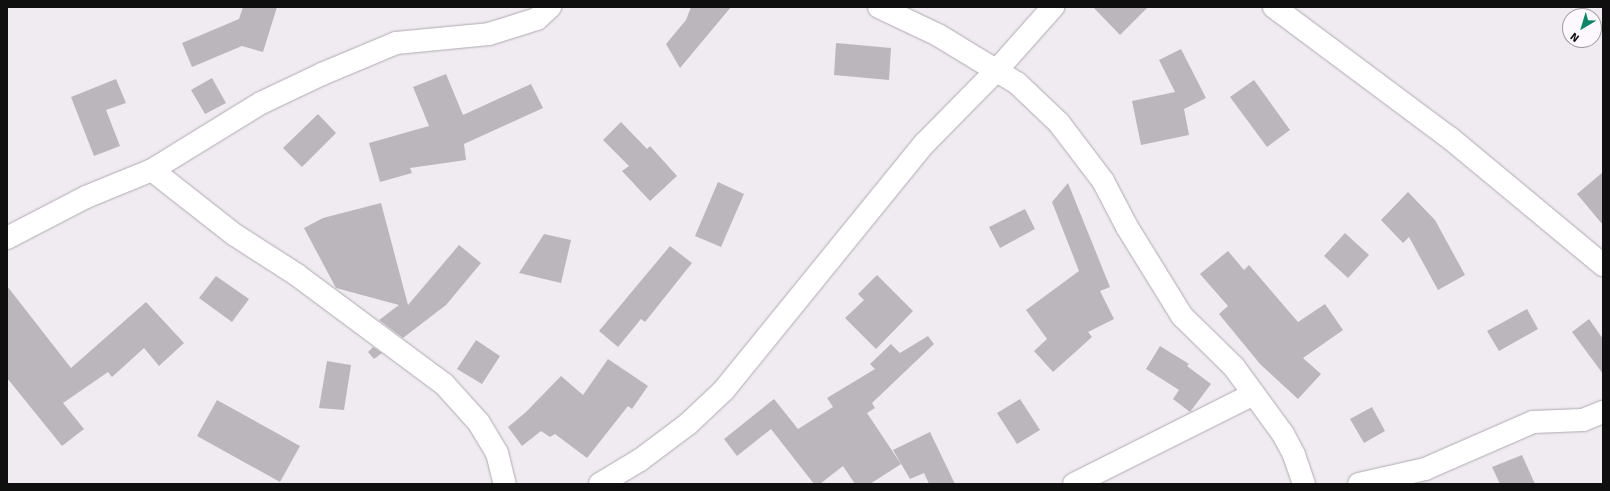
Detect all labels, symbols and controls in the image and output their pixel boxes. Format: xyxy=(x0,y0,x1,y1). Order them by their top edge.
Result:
north arrow xyxy=(1562,8,1602,48)
text: N xyxy=(1568,30,1582,45)

